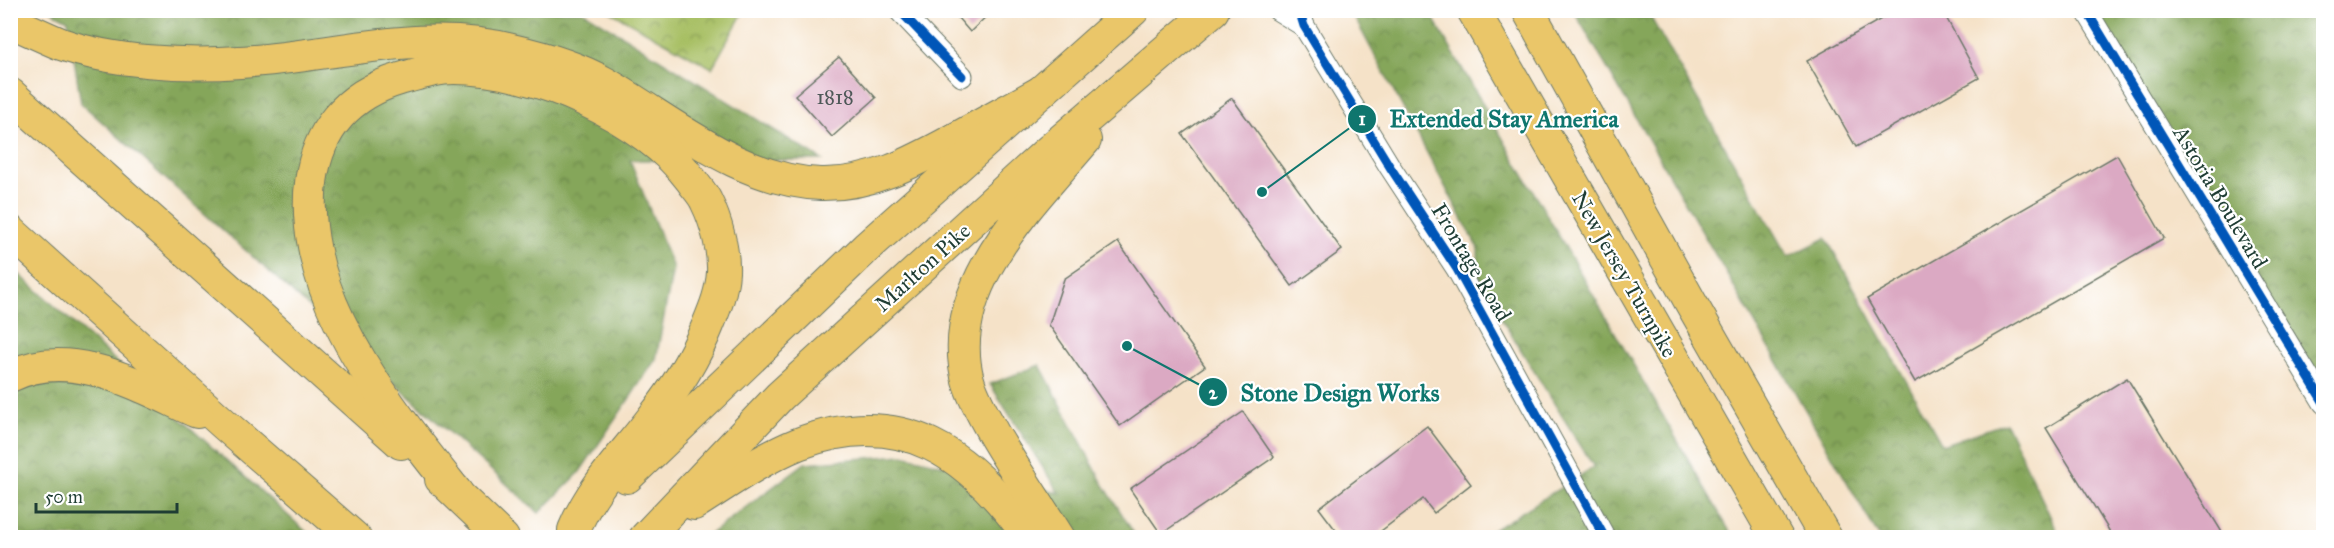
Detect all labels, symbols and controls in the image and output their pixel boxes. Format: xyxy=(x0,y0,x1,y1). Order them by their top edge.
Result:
house number: 1818 xyxy=(816,85,854,109)
callout: Extended Stay America xyxy=(1347,98,1630,140)
text: Extended Stay America xyxy=(1389,104,1619,134)
text: 1 xyxy=(1358,108,1366,130)
street label: Astoria Boulevard xyxy=(2167,120,2274,273)
street label: New Jersey Turnpike xyxy=(1566,186,1683,362)
street label: Frontage Road xyxy=(1426,198,1517,326)
street label: Marlton Pike xyxy=(869,217,976,317)
callout: Stone Design Works xyxy=(1198,371,1451,413)
text: Stone Design Works xyxy=(1240,378,1440,408)
text: 2 xyxy=(1209,382,1219,404)
scale bar xyxy=(36,476,177,514)
text: 50 m xyxy=(45,486,83,508)

